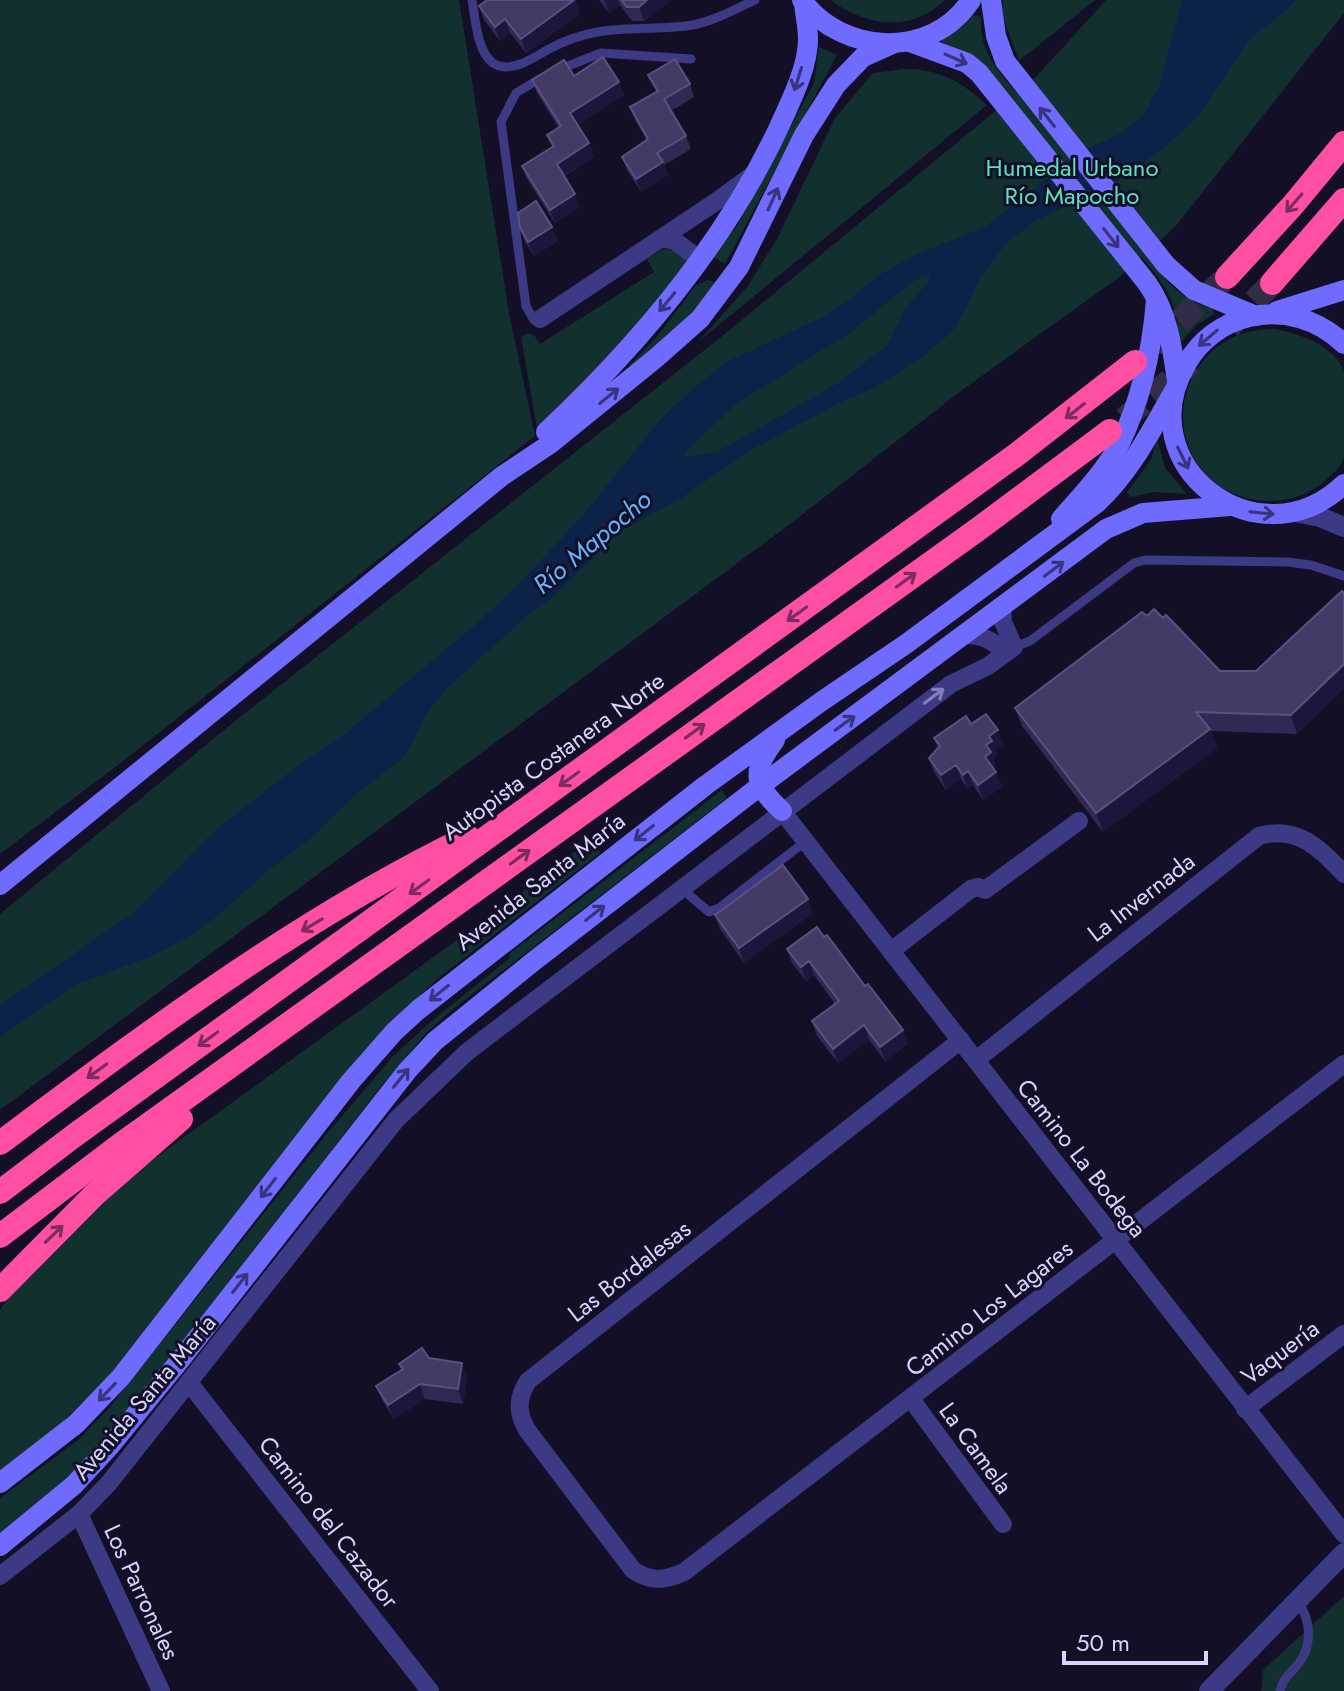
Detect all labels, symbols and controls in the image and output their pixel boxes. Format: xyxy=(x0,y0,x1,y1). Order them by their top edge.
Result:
one-way arrow xyxy=(943,52,968,67)
one-way arrow xyxy=(790,66,805,92)
one-way arrow xyxy=(1039,107,1056,128)
park label: Humedal Urbano Río Mapocho xyxy=(986,150,1158,213)
one-way arrow xyxy=(767,187,782,212)
one-way arrow xyxy=(1286,192,1304,212)
one-way arrow xyxy=(1103,227,1120,248)
one-way arrow xyxy=(658,291,676,312)
one-way arrow xyxy=(1198,329,1219,347)
one-way arrow xyxy=(599,387,619,405)
one-way arrow xyxy=(1065,402,1086,419)
one-way arrow xyxy=(1175,446,1191,470)
water label: Río Mapocho xyxy=(525,481,660,603)
one-way arrow xyxy=(1248,506,1275,521)
one-way arrow xyxy=(1043,560,1064,577)
one-way arrow xyxy=(895,572,917,588)
one-way arrow xyxy=(787,605,808,622)
street label: Autopista Costanera Norte xyxy=(435,663,671,849)
one-way arrow xyxy=(923,688,944,705)
one-way arrow xyxy=(834,715,855,732)
one-way arrow xyxy=(683,723,705,740)
one-way arrow xyxy=(559,771,581,787)
street label: Avenida Santa María xyxy=(448,803,632,959)
one-way arrow xyxy=(634,825,655,842)
street label: La Invernada xyxy=(1080,844,1202,950)
one-way arrow xyxy=(508,849,530,865)
one-way arrow xyxy=(409,879,431,895)
one-way arrow xyxy=(584,905,605,922)
one-way arrow xyxy=(301,918,324,934)
one-way arrow xyxy=(429,984,450,1002)
one-way arrow xyxy=(198,1031,220,1047)
one-way arrow xyxy=(86,1063,108,1080)
one-way arrow xyxy=(392,1069,410,1089)
street label: Camino La Bodega xyxy=(1009,1071,1155,1245)
one-way arrow xyxy=(259,1176,276,1198)
street label: Las Bordalesas xyxy=(560,1212,698,1330)
one-way arrow xyxy=(44,1224,64,1243)
street label: Camino Los Lagares xyxy=(898,1231,1080,1385)
one-way arrow xyxy=(232,1273,249,1294)
street label: Avenida Santa María xyxy=(64,1306,224,1488)
street label: Vaquería xyxy=(1234,1311,1326,1393)
one-way arrow xyxy=(98,1381,117,1401)
street label: La Camela xyxy=(931,1395,1021,1501)
street label: Camino del Cazador xyxy=(251,1428,408,1616)
street label: Los Parronales xyxy=(95,1519,189,1665)
scale bar xyxy=(1064,1615,1206,1665)
text: 50 m xyxy=(1076,1625,1130,1660)

